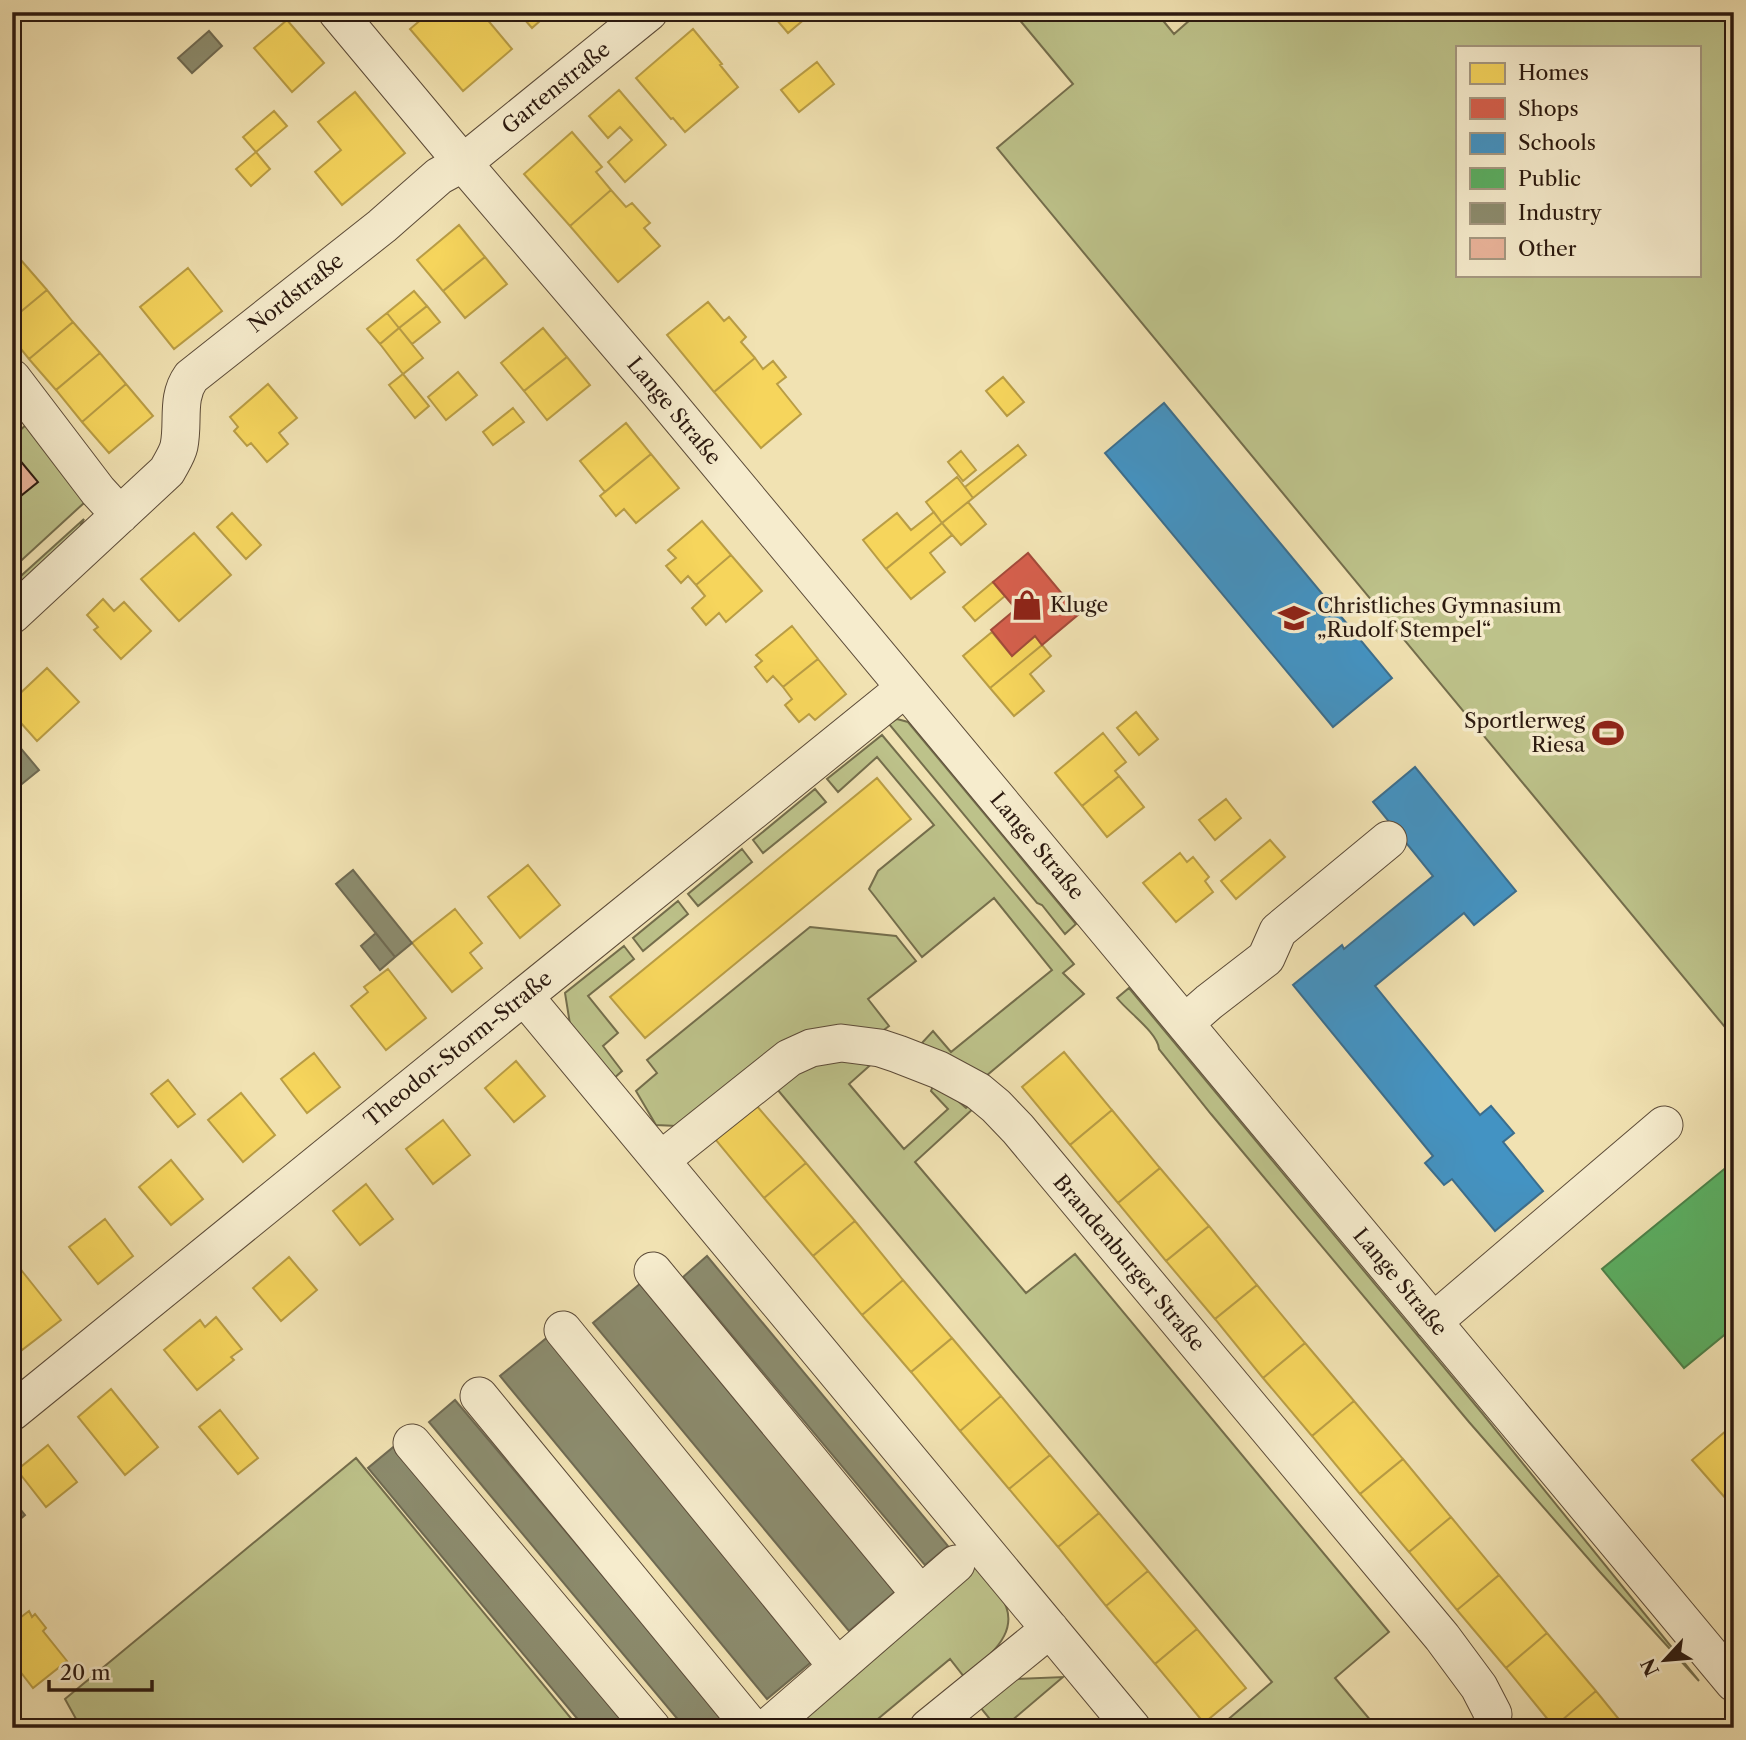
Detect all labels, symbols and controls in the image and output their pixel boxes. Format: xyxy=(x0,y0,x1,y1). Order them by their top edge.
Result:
street label: Gartenstraße xyxy=(497,36,615,139)
legend xyxy=(1456,46,1700,276)
text: Homes xyxy=(1518,60,1589,85)
text: Shops xyxy=(1518,96,1579,121)
text: Schools xyxy=(1518,130,1596,155)
text: Public xyxy=(1518,166,1581,191)
text: Industry xyxy=(1518,200,1602,225)
text: Other xyxy=(1518,236,1577,261)
street label: Nordstraße xyxy=(243,248,348,337)
street label: Lange Straße xyxy=(622,352,727,469)
shop icon: Kluge xyxy=(1010,588,1044,622)
place label: Kluge xyxy=(1050,592,1108,617)
place label: Christliches Gymnasium „Rudolf Stempel“ xyxy=(1317,593,1562,642)
school or university icon: Christliches Gymnasium „Rudolf Stempel“ xyxy=(1277,601,1311,635)
place label: Sportlerweg Riesa xyxy=(1464,708,1586,757)
sports icon: Sportlerweg Riesa xyxy=(1591,716,1625,750)
street label: Lange Straße xyxy=(985,787,1090,904)
street label: Theodor-Storm-Straße xyxy=(359,965,556,1132)
street label: Brandenburger Straße xyxy=(1048,1169,1210,1356)
street label: Lange Straße xyxy=(1348,1223,1453,1340)
north arrow xyxy=(1630,1624,1700,1694)
scale bar xyxy=(49,1649,152,1693)
text: N xyxy=(1636,1655,1664,1680)
text: 20 m xyxy=(60,1660,111,1685)

